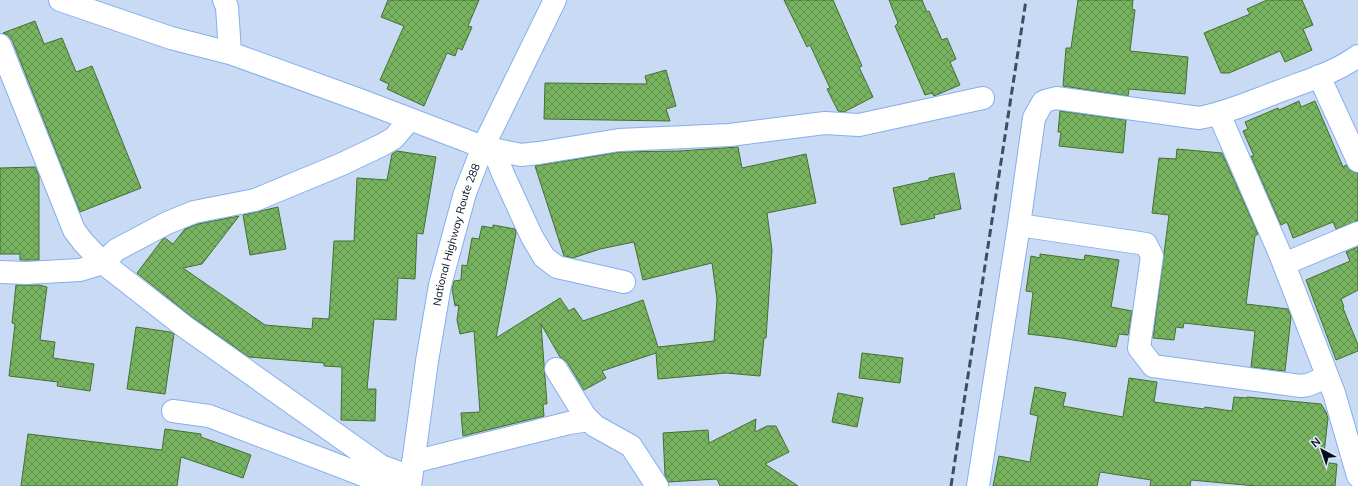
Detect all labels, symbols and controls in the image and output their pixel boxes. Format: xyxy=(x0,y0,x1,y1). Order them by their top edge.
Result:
street label: National Highway Route 288 xyxy=(430,161,483,307)
north arrow xyxy=(1302,430,1342,470)
text: N xyxy=(1308,434,1323,450)

